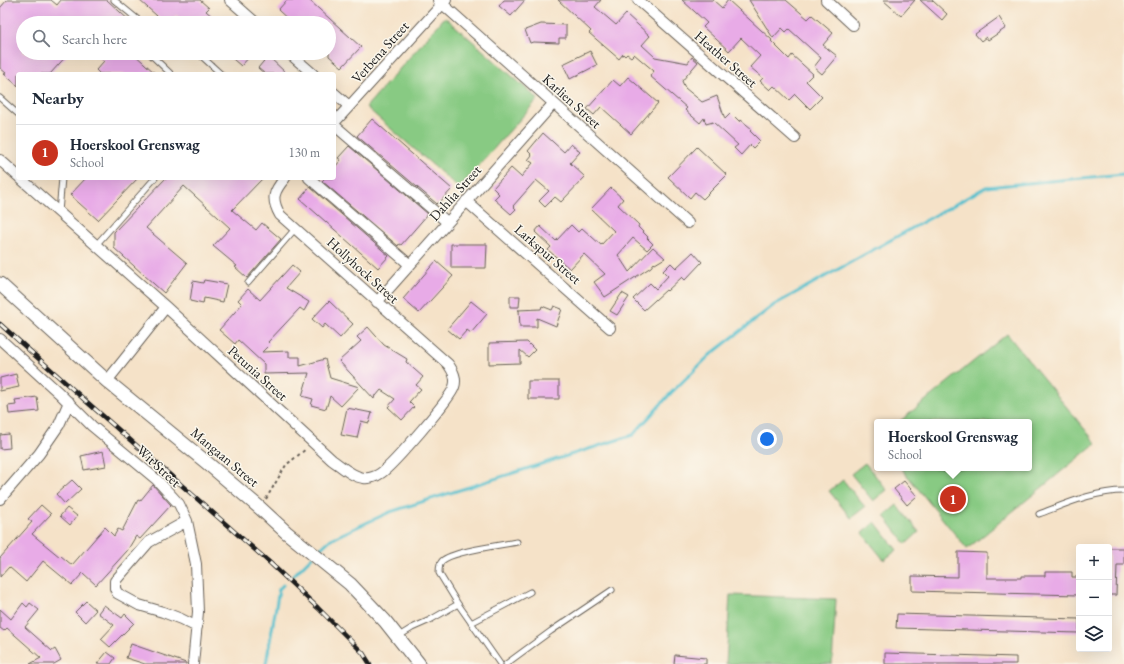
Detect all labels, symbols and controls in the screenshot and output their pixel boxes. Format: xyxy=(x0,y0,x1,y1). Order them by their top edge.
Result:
search box xyxy=(16,16,336,60)
street label: Verbena Street xyxy=(347,17,413,87)
icon: search xyxy=(30,27,52,49)
street label: Heather Street xyxy=(691,27,762,92)
text: Search here xyxy=(62,29,127,48)
street label: Karlien Street xyxy=(539,70,606,133)
text: Nearby xyxy=(32,87,84,109)
text: Hoerskool Grenswag xyxy=(70,135,200,154)
text: 1 xyxy=(42,144,48,161)
text: 130 m xyxy=(289,144,320,161)
text: School xyxy=(70,154,104,171)
street label: Dahlia Street xyxy=(425,161,485,225)
street label: Larkspur Street xyxy=(511,220,585,288)
street label: Hollyhock Street xyxy=(323,233,403,307)
street label: Petunia Street xyxy=(224,341,292,405)
popup xyxy=(874,419,1032,471)
street label: Mangaan Street xyxy=(187,423,263,491)
text: Hoerskool Grenswag xyxy=(888,427,1018,446)
your location xyxy=(757,429,777,449)
street label: Wit Street xyxy=(133,441,185,491)
text: School xyxy=(888,446,922,463)
pin: 1 xyxy=(940,484,966,514)
map controls xyxy=(1076,544,1112,652)
button: + xyxy=(1076,544,1112,580)
button: − xyxy=(1076,580,1112,616)
button: layers xyxy=(1076,616,1112,652)

